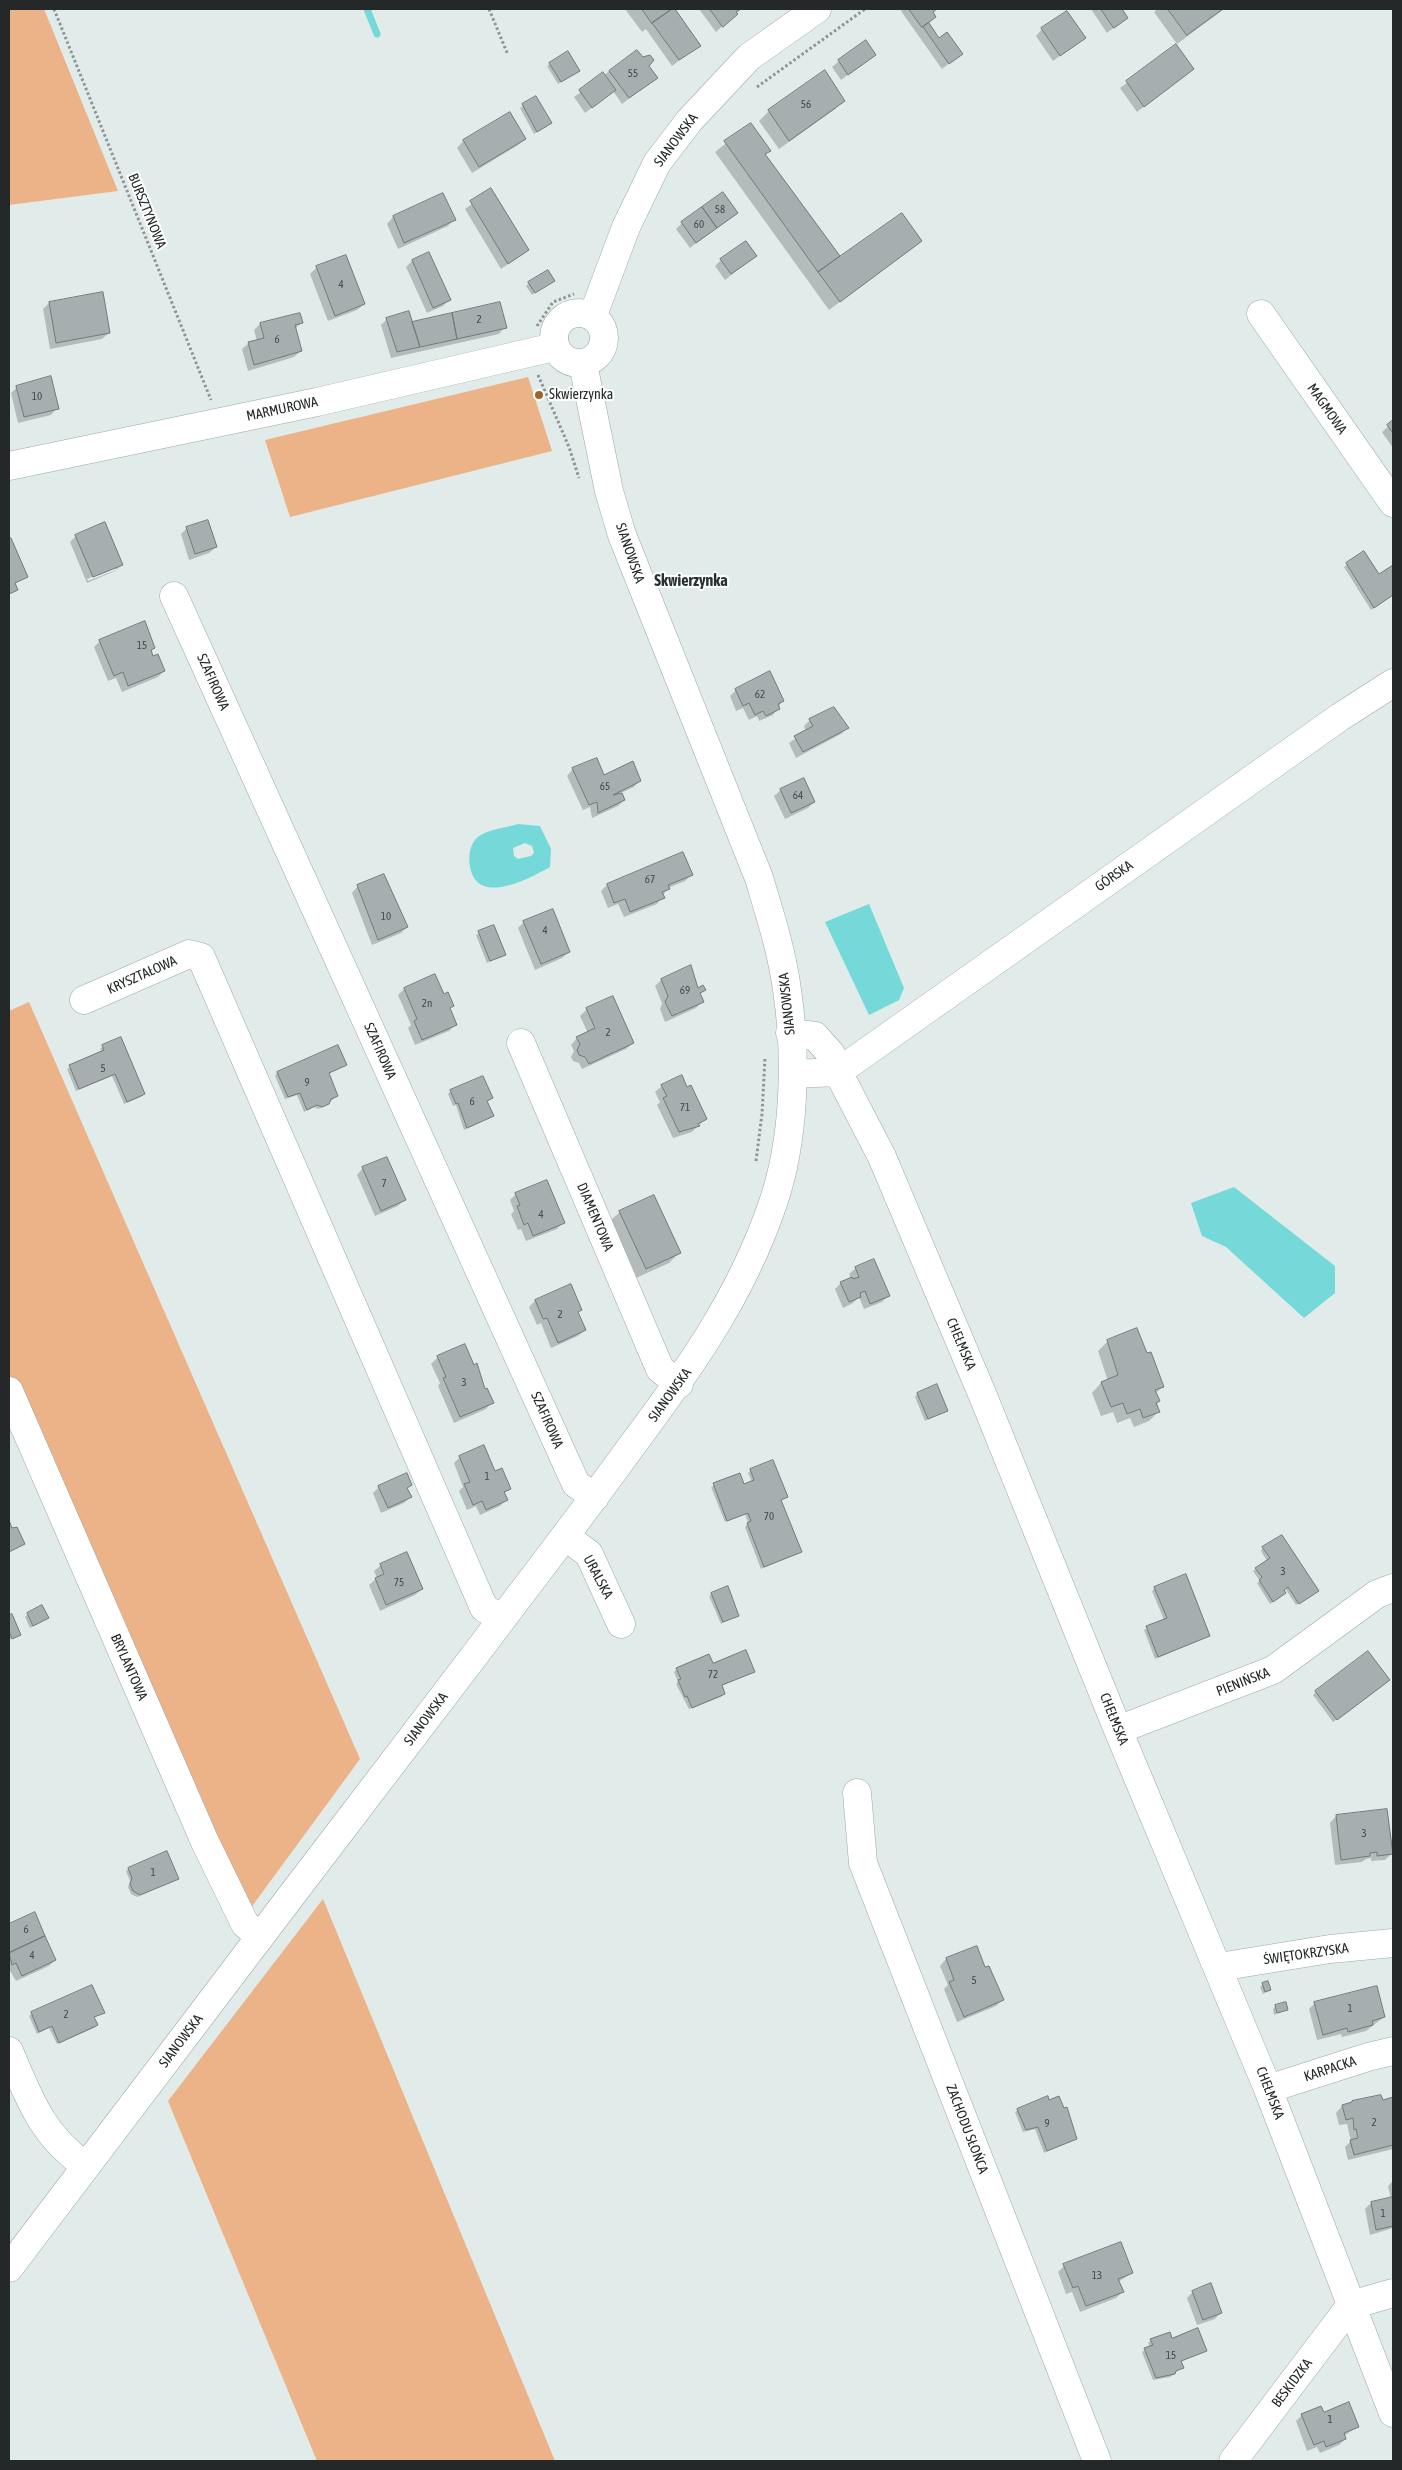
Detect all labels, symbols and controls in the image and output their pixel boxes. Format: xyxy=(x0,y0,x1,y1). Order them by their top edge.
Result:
house number: 55 xyxy=(628,67,638,81)
house number: 56 xyxy=(801,98,811,112)
street label: SIANOWSKA xyxy=(651,110,701,170)
street label: BURSZTYNOWA xyxy=(124,171,170,251)
house number: 58 xyxy=(715,203,725,217)
house number: 60 xyxy=(694,218,704,232)
house number: 4 xyxy=(338,278,344,292)
house number: 2 xyxy=(476,313,482,327)
house number: 6 xyxy=(274,333,280,347)
street label: MAGMOWA xyxy=(1304,381,1350,437)
place label: Skwierzynka xyxy=(549,387,613,403)
marker: Skwierzynka xyxy=(533,389,545,401)
house number: 10 xyxy=(32,390,42,404)
street label: MARMUROWA xyxy=(245,393,319,425)
street label: SIANOWSKA xyxy=(612,521,648,585)
district label: Skwierzynka xyxy=(654,571,728,591)
house number: 15 xyxy=(137,639,147,653)
street label: SZAFIROWA xyxy=(193,651,233,713)
house number: 62 xyxy=(755,688,765,702)
house number: 65 xyxy=(600,780,610,794)
house number: 64 xyxy=(793,789,803,803)
street label: GÓRSKA xyxy=(1092,857,1136,895)
house number: 67 xyxy=(645,873,655,887)
house number: 10 xyxy=(381,910,391,924)
house number: 4 xyxy=(542,924,548,938)
street label: KRYSZTAŁOWA xyxy=(105,952,179,998)
street label: SIANOWSKA xyxy=(775,972,799,1036)
house number: 69 xyxy=(680,984,690,998)
house number: 2n xyxy=(422,997,432,1011)
street label: SZAFIROWA xyxy=(360,1020,400,1082)
house number: 2 xyxy=(605,1026,611,1040)
house number: 5 xyxy=(100,1062,106,1076)
house number: 9 xyxy=(304,1076,310,1090)
house number: 6 xyxy=(469,1095,475,1109)
house number: 71 xyxy=(680,1101,690,1115)
house number: 7 xyxy=(381,1177,387,1191)
street label: DIAMENTOWA xyxy=(573,1180,617,1254)
house number: 4 xyxy=(538,1208,544,1222)
house number: 2 xyxy=(557,1308,563,1322)
street label: CHEŁMSKA xyxy=(943,1315,979,1373)
street label: SIANOWSKA xyxy=(645,1365,695,1425)
house number: 3 xyxy=(461,1376,467,1390)
street label: SZAFIROWA xyxy=(527,1389,567,1451)
house number: 1 xyxy=(484,1470,490,1484)
house number: 70 xyxy=(764,1510,774,1524)
street label: URALSKA xyxy=(580,1552,616,1602)
house number: 3 xyxy=(1280,1565,1286,1579)
house number: 75 xyxy=(394,1576,404,1590)
street label: BRYLANTOWA xyxy=(107,1631,151,1703)
street label: PIENIŃSKA xyxy=(1214,1664,1272,1700)
house number: 72 xyxy=(708,1668,718,1682)
street label: SIANOWSKA xyxy=(401,1689,451,1749)
street label: CHEŁMSKA xyxy=(1096,1690,1132,1748)
house number: 3 xyxy=(1361,1827,1367,1841)
house number: 1 xyxy=(150,1866,156,1880)
house number: 6 xyxy=(23,1923,29,1937)
street label: ŚWIĘTOKRZYSKA xyxy=(1262,1940,1350,1968)
house number: 4 xyxy=(29,1949,35,1963)
house number: 5 xyxy=(971,1974,977,1988)
house number: 1 xyxy=(1347,2002,1353,2016)
house number: 2 xyxy=(63,2008,69,2022)
street label: SIANOWSKA xyxy=(156,2011,206,2071)
street label: KARPACKA xyxy=(1302,2053,1358,2085)
street label: CHEŁMSKA xyxy=(1252,2064,1288,2122)
street label: ZACHODU SŁOŃCA xyxy=(942,2082,992,2176)
house number: 2 xyxy=(1371,2116,1377,2130)
house number: 9 xyxy=(1044,2117,1050,2131)
house number: 1 xyxy=(1380,2207,1386,2221)
house number: 13 xyxy=(1092,2269,1102,2283)
house number: 15 xyxy=(1166,2349,1176,2363)
street label: BESKIDZKA xyxy=(1268,2355,1316,2411)
house number: 1 xyxy=(1327,2413,1333,2427)

